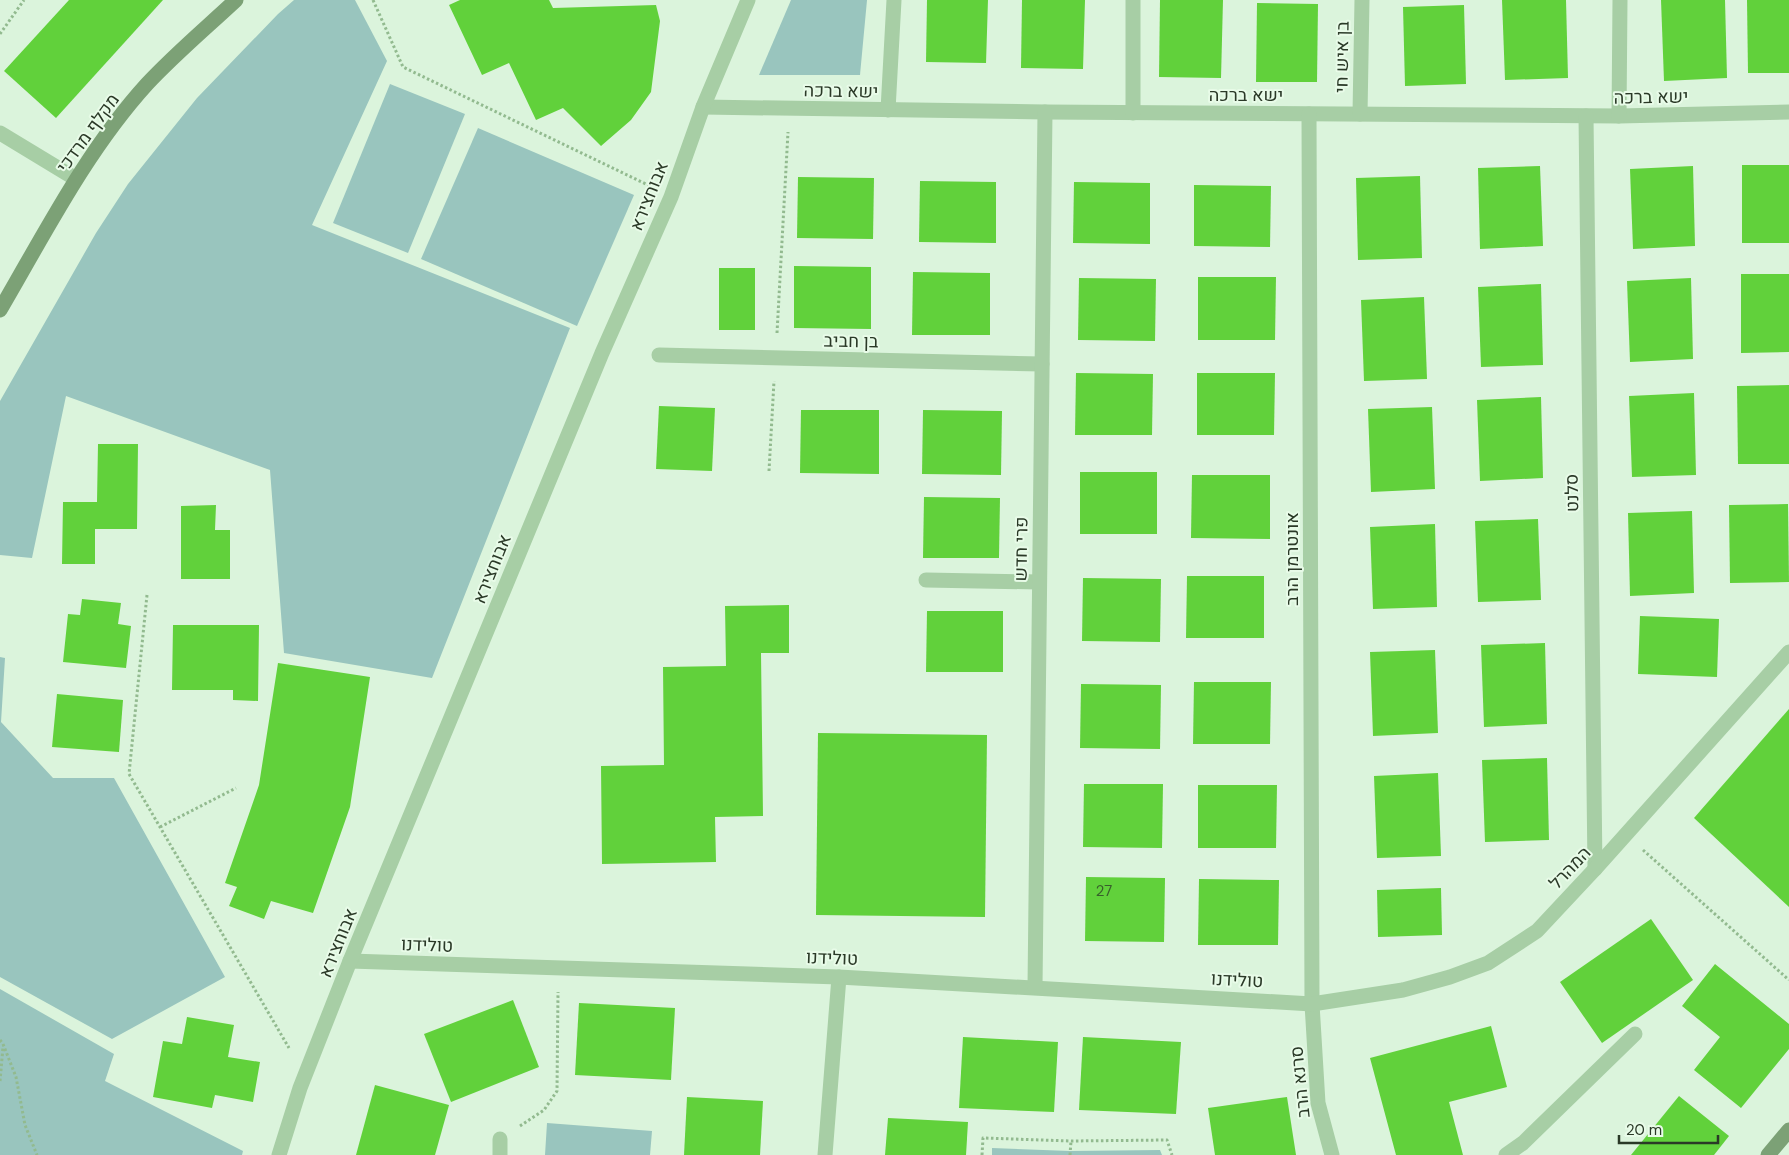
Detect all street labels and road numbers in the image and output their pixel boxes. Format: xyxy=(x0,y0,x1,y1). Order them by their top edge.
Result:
street label: בן איש חי xyxy=(1329,20,1355,93)
street label: ישא ברכה xyxy=(803,78,879,104)
street label: ישא ברכה xyxy=(1209,83,1283,107)
street label: ישא ברכה xyxy=(1613,84,1689,110)
street label: מקלף מרדכי xyxy=(51,89,125,177)
street label: אבוחצירא xyxy=(624,158,674,234)
street label: בן חביב xyxy=(823,329,879,353)
street label: סלנט xyxy=(1560,474,1584,512)
street label: אונטרמן הרב xyxy=(1280,512,1304,606)
street label: פרי חדש xyxy=(1008,516,1034,582)
street label: אבוחצירא xyxy=(467,531,517,607)
street label: המהרל xyxy=(1544,841,1596,895)
street label: אבוחצירא xyxy=(313,905,363,981)
street label: טולידנו xyxy=(400,932,454,958)
street label: טולידנו xyxy=(805,945,859,971)
street label: טולידנו xyxy=(1210,967,1264,993)
street label: סרנא הרב xyxy=(1284,1045,1316,1119)

